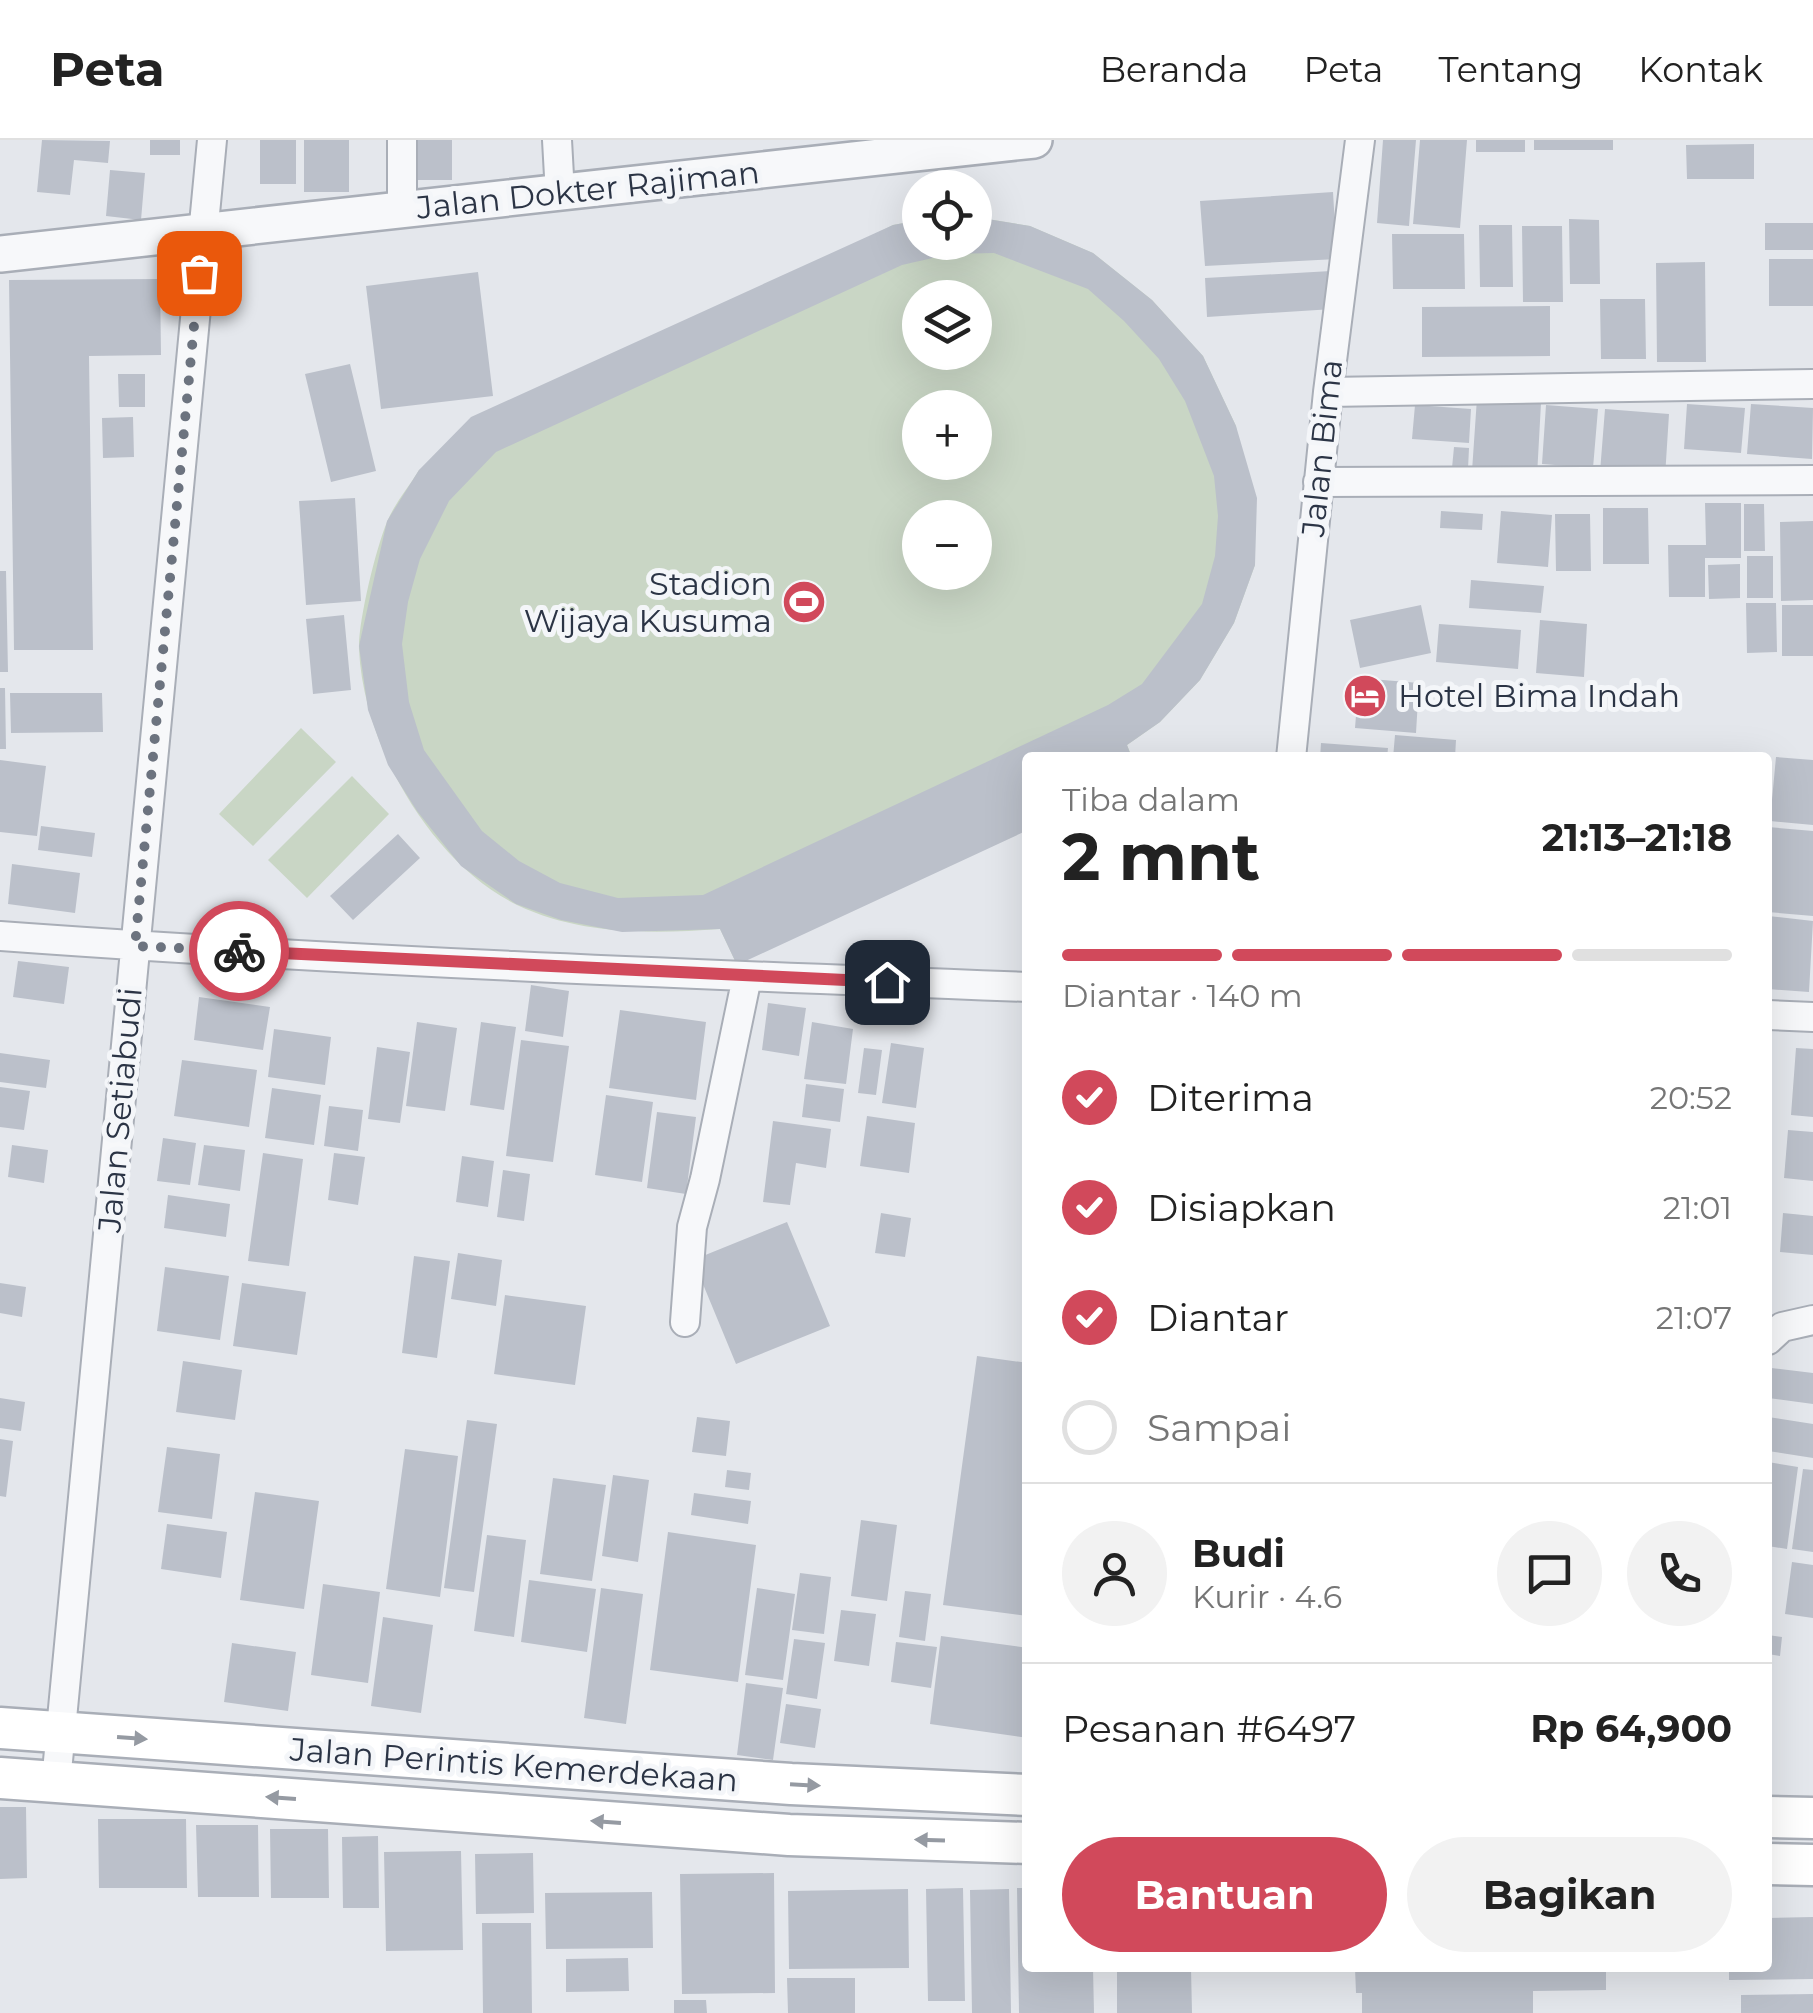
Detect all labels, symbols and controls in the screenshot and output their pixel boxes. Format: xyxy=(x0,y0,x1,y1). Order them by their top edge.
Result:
text: Peta xyxy=(50,40,165,98)
text: Beranda xyxy=(1100,48,1249,91)
text: Peta xyxy=(1304,48,1383,91)
text: Tentang xyxy=(1438,48,1583,91)
text: Kontak xyxy=(1638,48,1763,91)
street label: Jalan Dokter Rajiman xyxy=(414,152,761,227)
map controls xyxy=(902,170,992,590)
button: locate xyxy=(902,170,992,260)
pin xyxy=(157,231,242,316)
icon: bag xyxy=(172,246,227,301)
button: layers xyxy=(902,280,992,370)
street label: Jalan Bima xyxy=(1293,357,1350,539)
button: + xyxy=(902,390,992,480)
button: − xyxy=(902,500,992,590)
place label: Stadion Wijaya Kusuma xyxy=(524,564,772,640)
sports icon: Stadion Wijaya Kusuma xyxy=(781,579,827,625)
hotel icon: Hotel Bima Indah xyxy=(1342,673,1388,719)
place label: Hotel Bima Indah xyxy=(1398,676,1680,715)
text: Tiba dalam xyxy=(1062,780,1240,819)
text: 21:13–21:18 xyxy=(1542,814,1732,861)
text: 2 mnt xyxy=(1062,817,1260,896)
courier xyxy=(189,901,289,1001)
icon: bike xyxy=(212,924,267,979)
pin xyxy=(845,940,930,1025)
icon: home xyxy=(860,955,915,1010)
text: Diantar · 140 m xyxy=(1062,976,1303,1015)
street label: Jalan Setiabudi xyxy=(89,986,150,1235)
icon: check xyxy=(1062,1070,1117,1125)
text: Diterima xyxy=(1147,1074,1314,1121)
text: 20:52 xyxy=(1650,1078,1732,1117)
icon: check xyxy=(1062,1180,1117,1235)
text: Disiapkan xyxy=(1147,1184,1336,1231)
text: 21:01 xyxy=(1663,1188,1732,1227)
icon: check xyxy=(1062,1290,1117,1345)
text: Diantar xyxy=(1147,1294,1289,1341)
text: 21:07 xyxy=(1656,1298,1732,1337)
text: Sampai xyxy=(1147,1404,1291,1451)
button: person xyxy=(1062,1521,1167,1626)
button: chat xyxy=(1497,1521,1602,1626)
button: phone xyxy=(1627,1521,1732,1626)
text: Budi xyxy=(1192,1530,1285,1577)
text: Kurir · 4.6 xyxy=(1192,1577,1342,1616)
text: Pesanan #6497 xyxy=(1062,1705,1356,1752)
text: Rp 64,900 xyxy=(1530,1705,1732,1752)
street label: Jalan Perintis Kemerdekaan xyxy=(288,1729,739,1800)
one-way arrow xyxy=(117,1730,149,1746)
one-way arrow xyxy=(790,1777,822,1793)
one-way arrow xyxy=(265,1790,297,1806)
one-way arrow xyxy=(589,1814,621,1830)
one-way arrow xyxy=(914,1832,946,1848)
button: Bantuan xyxy=(1062,1837,1387,1952)
button: Bagikan xyxy=(1407,1837,1732,1952)

